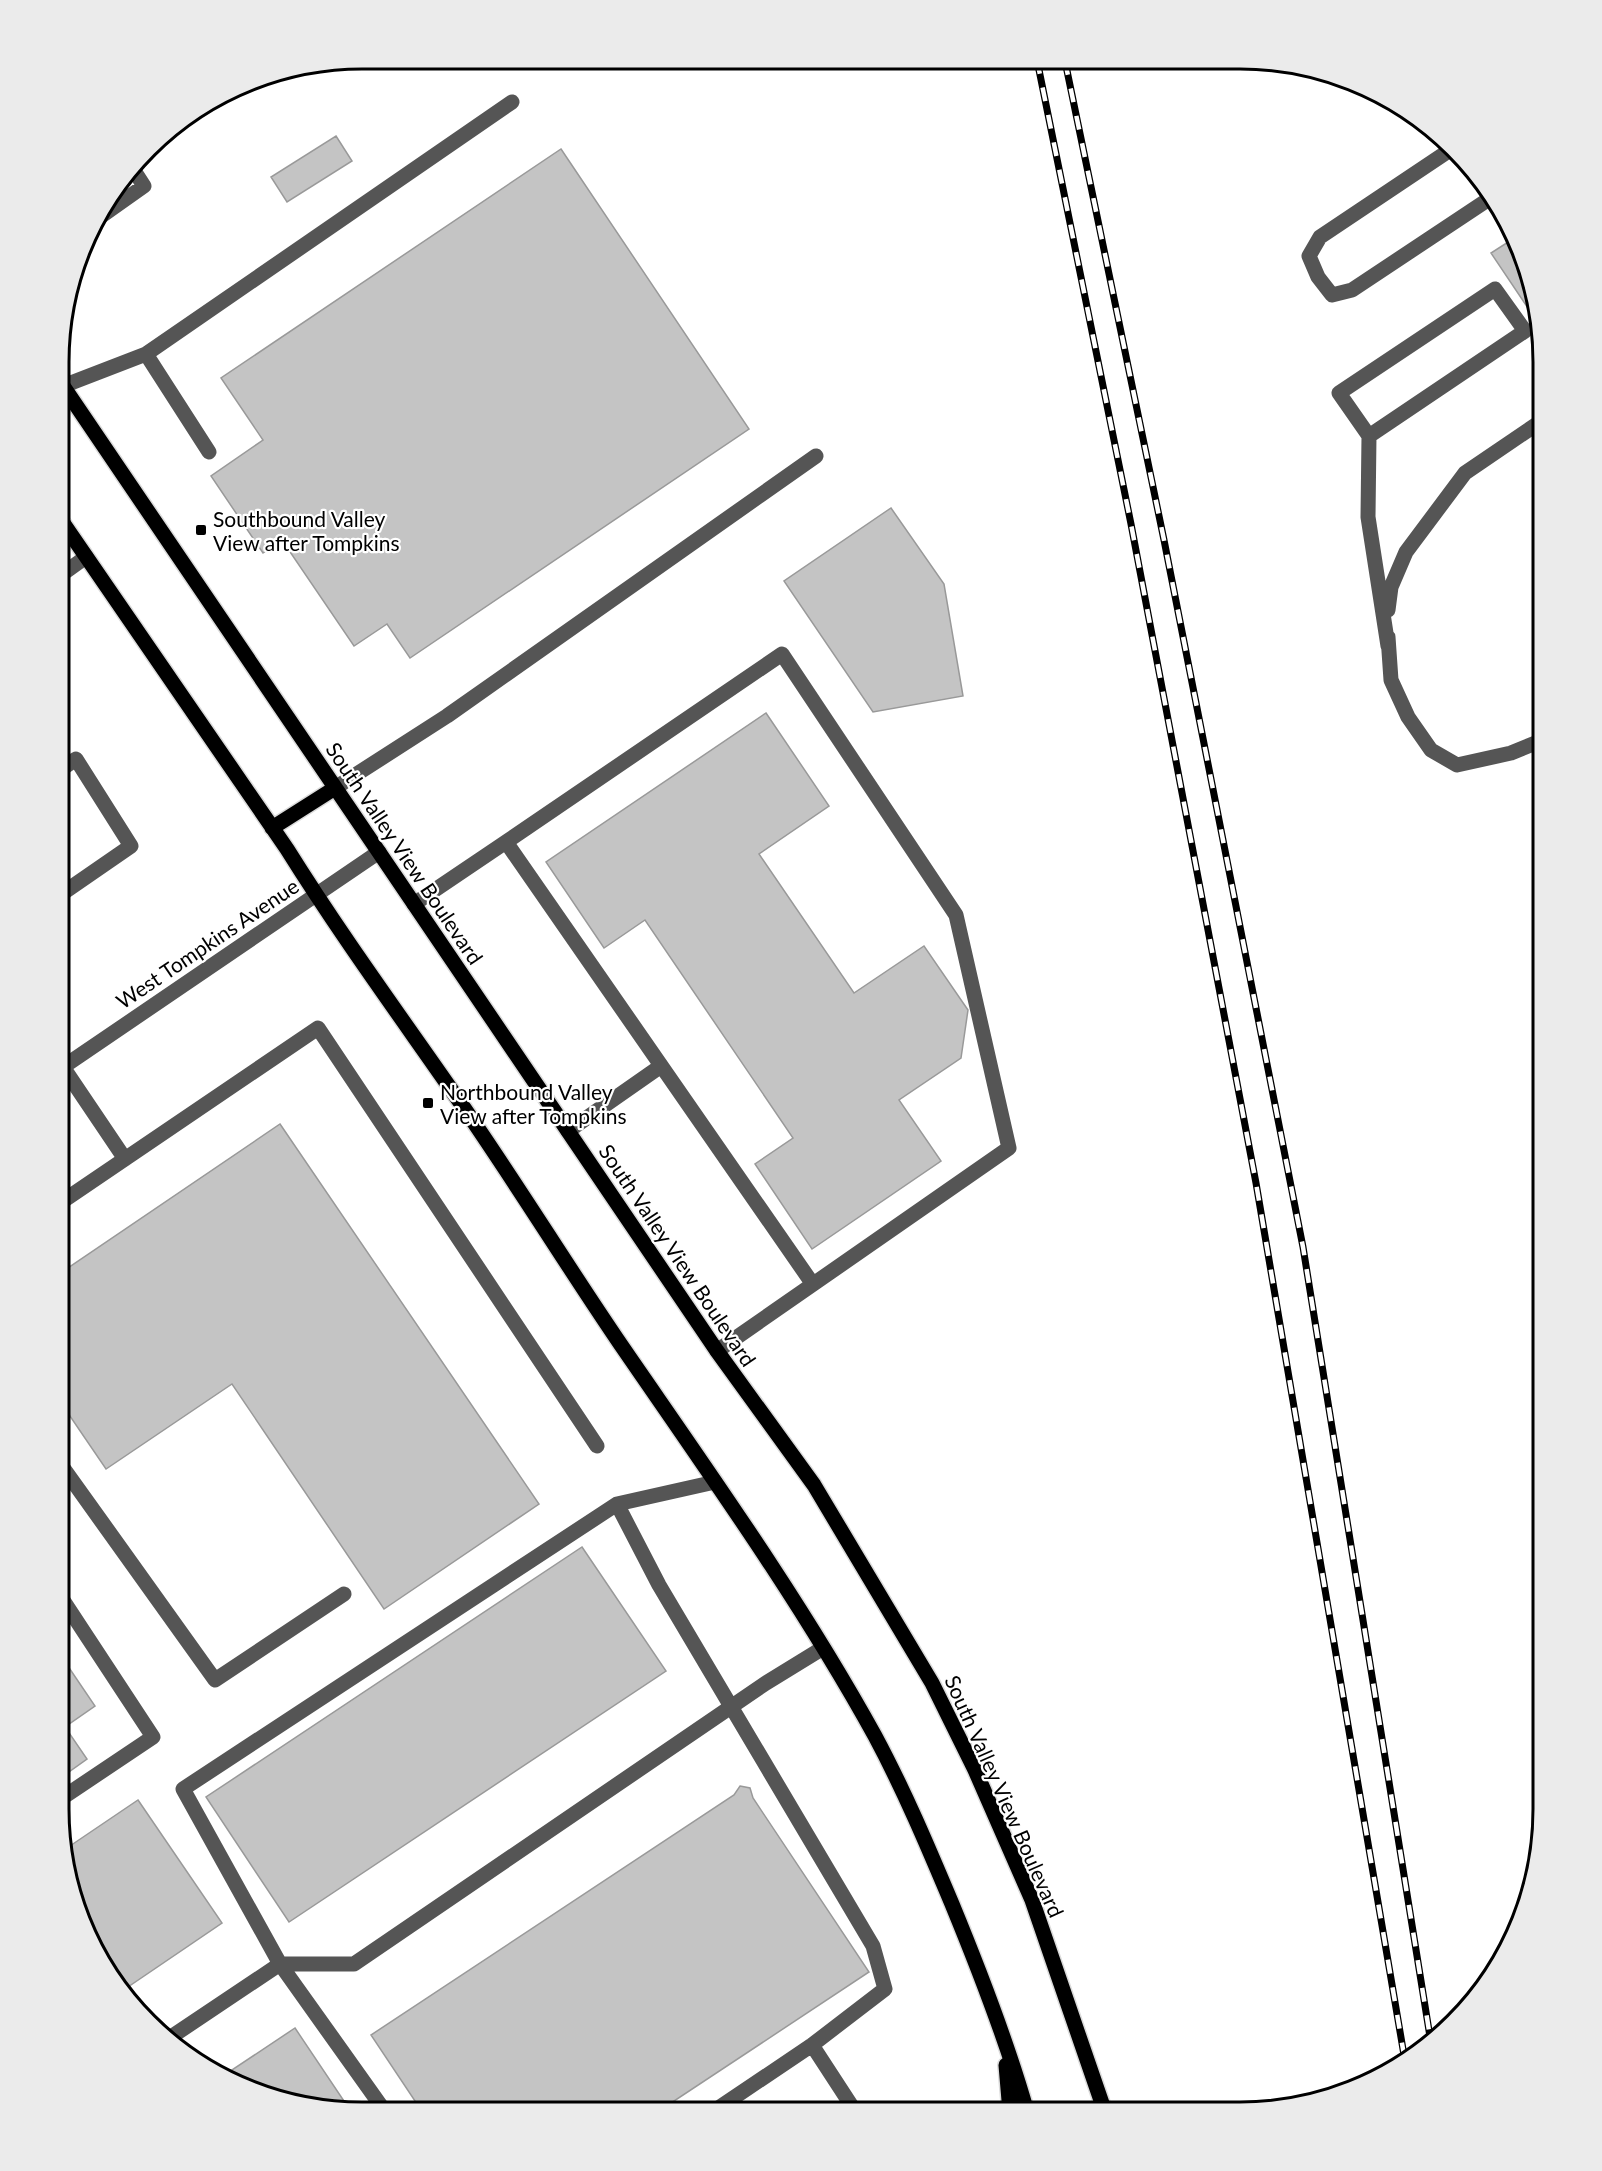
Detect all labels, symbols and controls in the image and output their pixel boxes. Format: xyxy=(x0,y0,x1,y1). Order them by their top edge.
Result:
place label: Southbound Valley View after Tompkins xyxy=(213,506,400,555)
marker: Southbound Valley View after Tompkins xyxy=(194,523,208,537)
street label: South Valley View Boulevard xyxy=(321,737,489,969)
street label: West Tompkins Avenue xyxy=(111,873,303,1013)
place label: Northbound Valley View after Tompkins xyxy=(440,1079,627,1128)
marker: Northbound Valley View after Tompkins xyxy=(421,1096,435,1110)
street label: South Valley View Boulevard xyxy=(594,1139,762,1371)
street label: South Valley View Boulevard xyxy=(940,1671,1070,1921)

